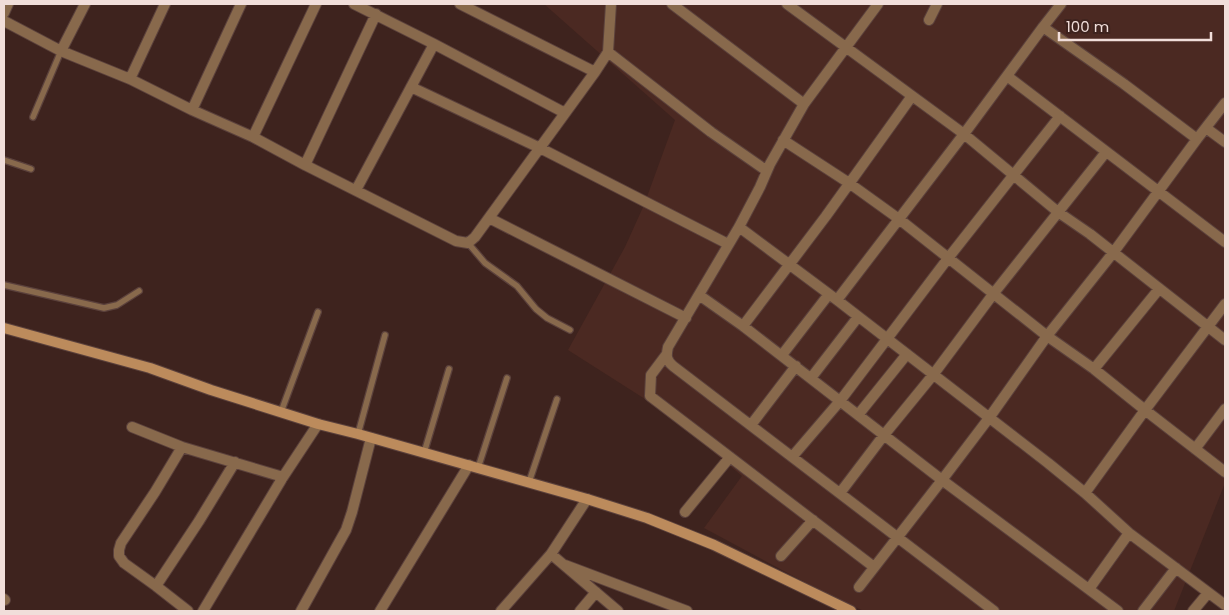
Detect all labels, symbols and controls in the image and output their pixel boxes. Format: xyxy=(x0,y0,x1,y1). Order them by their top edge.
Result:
scale bar xyxy=(1059,10,1212,42)
text: 100 m xyxy=(1066,16,1109,37)

